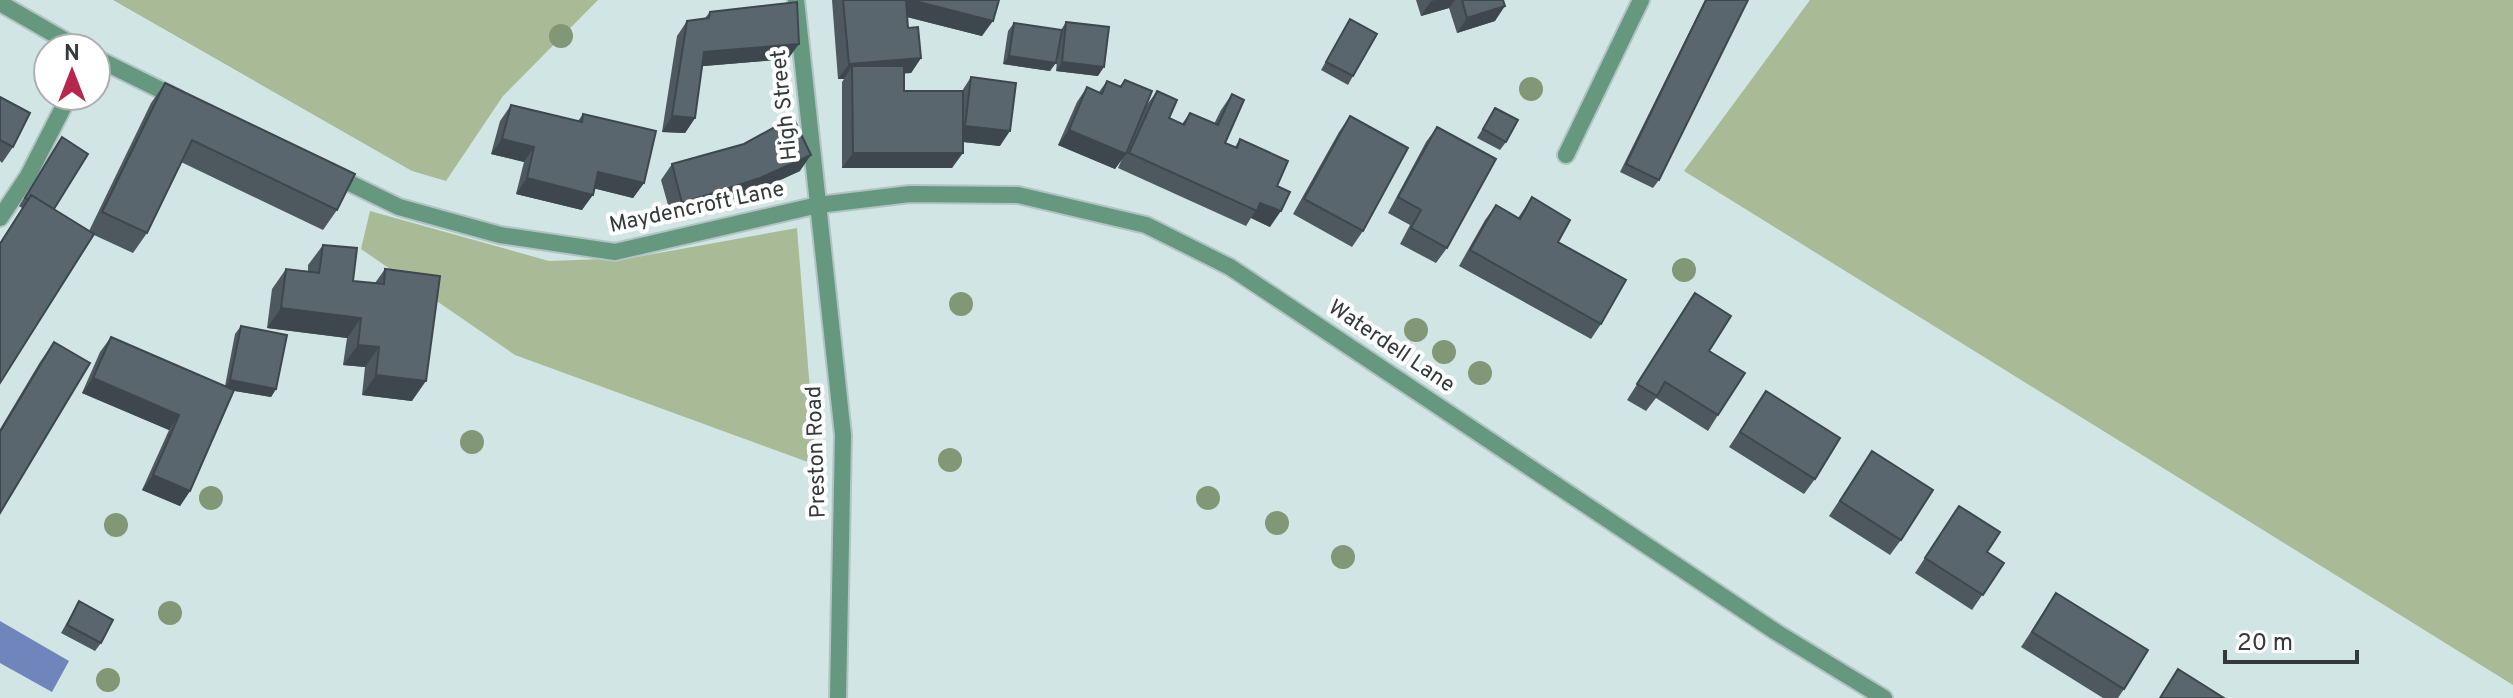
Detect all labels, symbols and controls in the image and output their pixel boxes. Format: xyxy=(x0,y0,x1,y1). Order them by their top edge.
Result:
north arrow xyxy=(32,32,112,112)
text: N xyxy=(64,41,80,68)
street label: High Street xyxy=(766,48,804,162)
street label: Maydencroft Lane xyxy=(607,176,787,240)
street label: Waterdell Lane xyxy=(1323,295,1459,399)
street label: Preston Road xyxy=(801,385,833,519)
scale bar xyxy=(2225,614,2357,664)
text: 20 m xyxy=(2237,629,2293,659)

